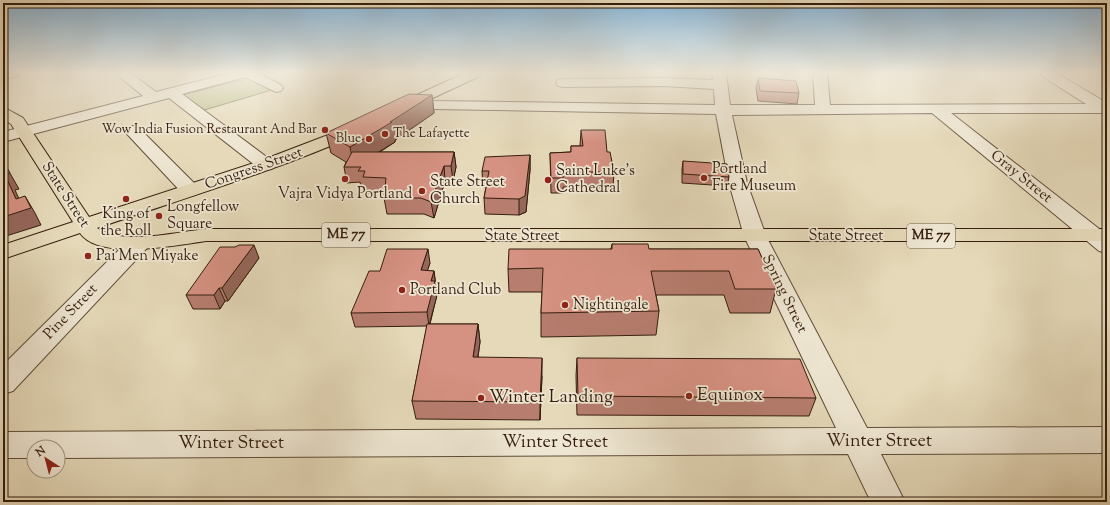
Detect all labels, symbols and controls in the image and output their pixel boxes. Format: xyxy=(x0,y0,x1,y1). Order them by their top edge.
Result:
place label: Wow India Fusion Restaurant And Bar xyxy=(102,121,317,139)
marker: Wow India Fusion Restaurant And Bar xyxy=(320,125,330,135)
place label: The Lafayette xyxy=(393,125,470,143)
marker: The Lafayette xyxy=(380,129,390,139)
place label: Blue xyxy=(336,130,361,148)
marker: Blue xyxy=(364,134,374,144)
street label: Congress Street xyxy=(202,142,306,196)
street label: Gray Street xyxy=(986,146,1056,208)
street label: State Street xyxy=(36,158,94,232)
place label: Portland Fire Museum xyxy=(712,159,797,197)
place label: Saint Luke's Cathedral xyxy=(556,161,635,199)
place label: State Street Church xyxy=(430,172,505,210)
marker: Portland Fire Museum xyxy=(699,173,709,183)
marker: Vajra Vidya Portland xyxy=(340,174,350,184)
marker: Saint Luke's Cathedral xyxy=(543,175,553,185)
place label: Vajra Vidya Portland xyxy=(278,184,413,205)
marker: State Street Church xyxy=(417,186,427,196)
marker: King of the Roll xyxy=(121,194,131,204)
place label: Longfellow Square xyxy=(167,197,239,235)
place label: King of the Roll xyxy=(101,204,151,242)
marker: Longfellow Square xyxy=(154,211,164,221)
road number: ME 77 xyxy=(322,223,370,247)
road number: ME 77 xyxy=(907,224,955,248)
street label: State Street xyxy=(485,226,559,247)
street label: State Street xyxy=(809,226,883,247)
place label: Pai Men Miyake xyxy=(96,246,198,267)
marker: Pai Men Miyake xyxy=(83,251,93,261)
street label: Spring Street xyxy=(756,251,812,337)
street label: Pine Street xyxy=(39,279,103,345)
place label: Portland Club xyxy=(410,280,501,301)
marker: Portland Club xyxy=(397,285,407,295)
place label: Nightingale xyxy=(573,295,648,316)
marker: Nightingale xyxy=(560,300,570,310)
place label: Equinox xyxy=(697,383,763,409)
place label: Winter Landing xyxy=(489,385,613,411)
marker: Equinox xyxy=(684,391,694,401)
marker: Winter Landing xyxy=(476,393,486,403)
street label: Winter Street xyxy=(826,429,932,455)
street label: Winter Street xyxy=(502,430,608,456)
street label: Winter Street xyxy=(178,431,284,457)
north arrow xyxy=(26,439,66,479)
text: N xyxy=(32,443,49,461)

